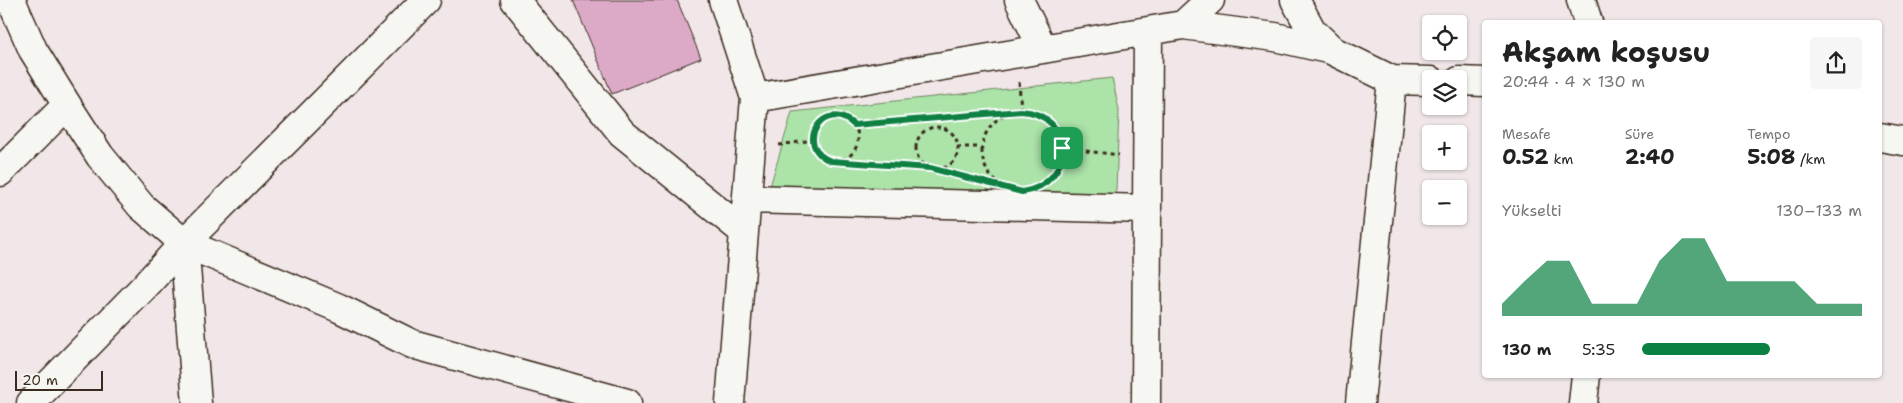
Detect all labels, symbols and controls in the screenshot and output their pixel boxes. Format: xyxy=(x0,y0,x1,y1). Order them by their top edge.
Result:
map controls xyxy=(1422,15,1467,225)
button: locate xyxy=(1422,15,1467,60)
text: Akşam koşusu xyxy=(1502,33,1710,71)
button: share xyxy=(1810,37,1862,89)
button: layers xyxy=(1422,70,1467,115)
text: 20:44 · 4 × 130 m xyxy=(1502,71,1645,92)
button: + xyxy=(1422,125,1467,170)
text: Mesafe xyxy=(1502,125,1551,143)
text: Süre xyxy=(1625,125,1654,143)
text: Tempo xyxy=(1747,125,1790,143)
pin xyxy=(1041,127,1083,169)
icon: arrive xyxy=(1048,134,1076,162)
text: 0.52 xyxy=(1502,143,1549,171)
text: 2:40 xyxy=(1625,143,1675,171)
text: 5:08 xyxy=(1747,143,1796,171)
text: km xyxy=(1549,150,1573,168)
text: /km xyxy=(1796,150,1825,168)
button: − xyxy=(1422,180,1467,225)
text: Yükselti xyxy=(1502,200,1562,221)
text: 130–133 m xyxy=(1776,200,1862,221)
text: 130 m xyxy=(1502,339,1551,360)
text: 5:35 xyxy=(1582,339,1615,360)
scale bar xyxy=(15,368,102,391)
text: 20 m xyxy=(22,371,58,389)

